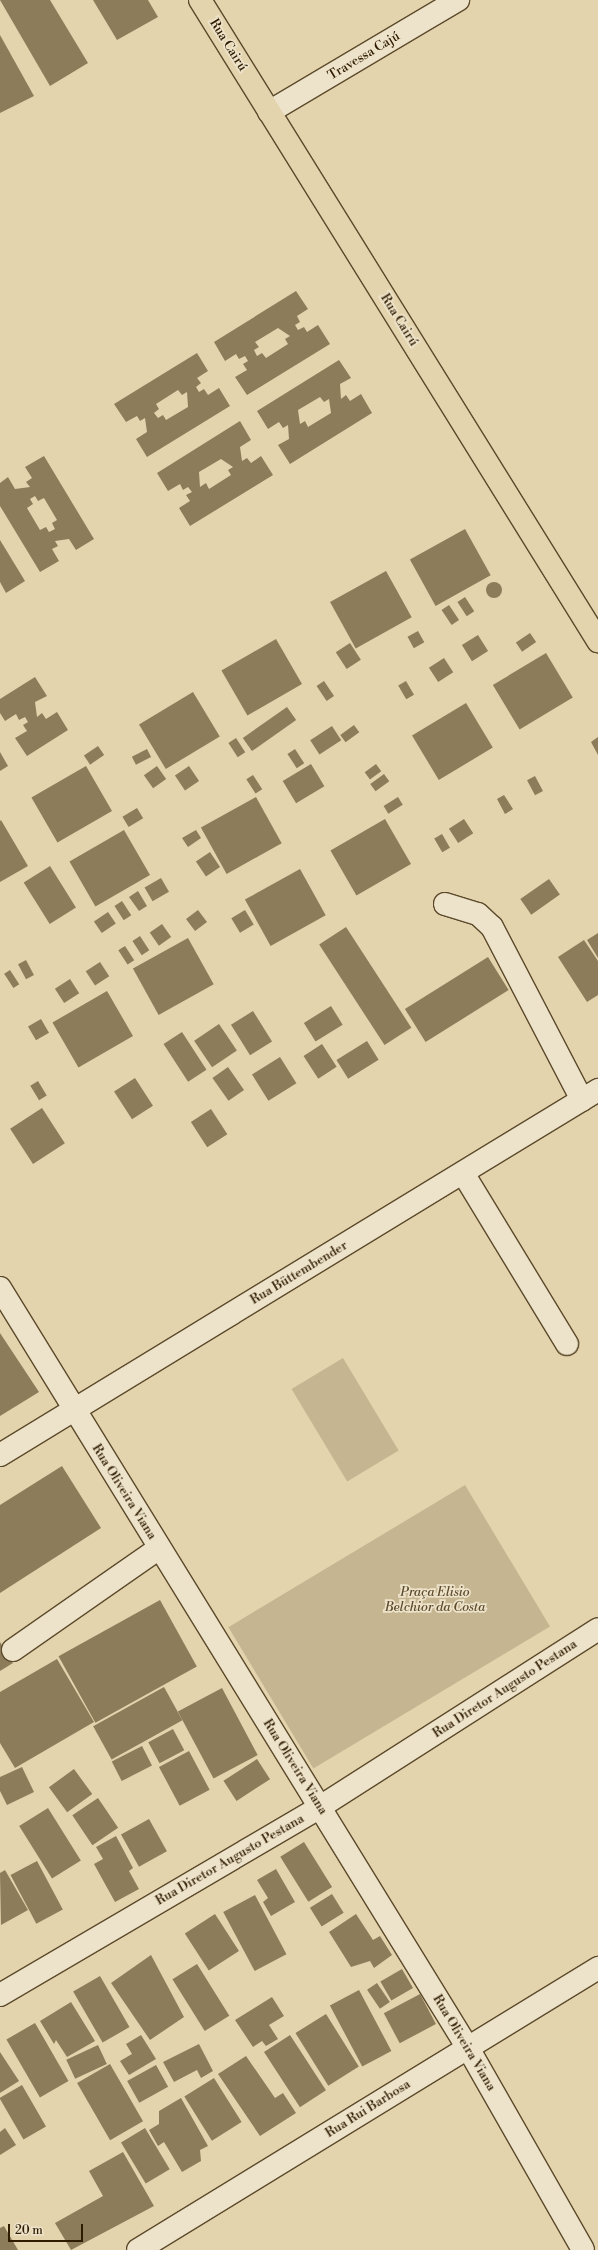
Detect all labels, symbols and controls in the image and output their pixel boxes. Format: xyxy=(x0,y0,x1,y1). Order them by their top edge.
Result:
street label: Rua Cairú xyxy=(206,16,250,74)
street label: Travessa Cajú xyxy=(325,28,403,84)
street label: Rua Cairú xyxy=(377,291,421,349)
street label: Rua Büttembender xyxy=(248,1238,350,1308)
street label: Rua Oliveira Viana xyxy=(88,1441,160,1543)
park label: Praça Elisio Belchior da Costa xyxy=(385,1585,485,1616)
street label: Rua Diretor Augusto Pestana xyxy=(430,1636,580,1742)
street label: Rua Oliveira Viana xyxy=(259,1716,331,1818)
street label: Rua Diretor Augusto Pestana xyxy=(153,1811,307,1909)
street label: Rua Oliveira Viana xyxy=(429,1992,499,2094)
street label: Rua Rui Barbosa xyxy=(323,2077,413,2141)
scale bar xyxy=(10,2216,85,2242)
text: 20 m xyxy=(15,2223,43,2238)

